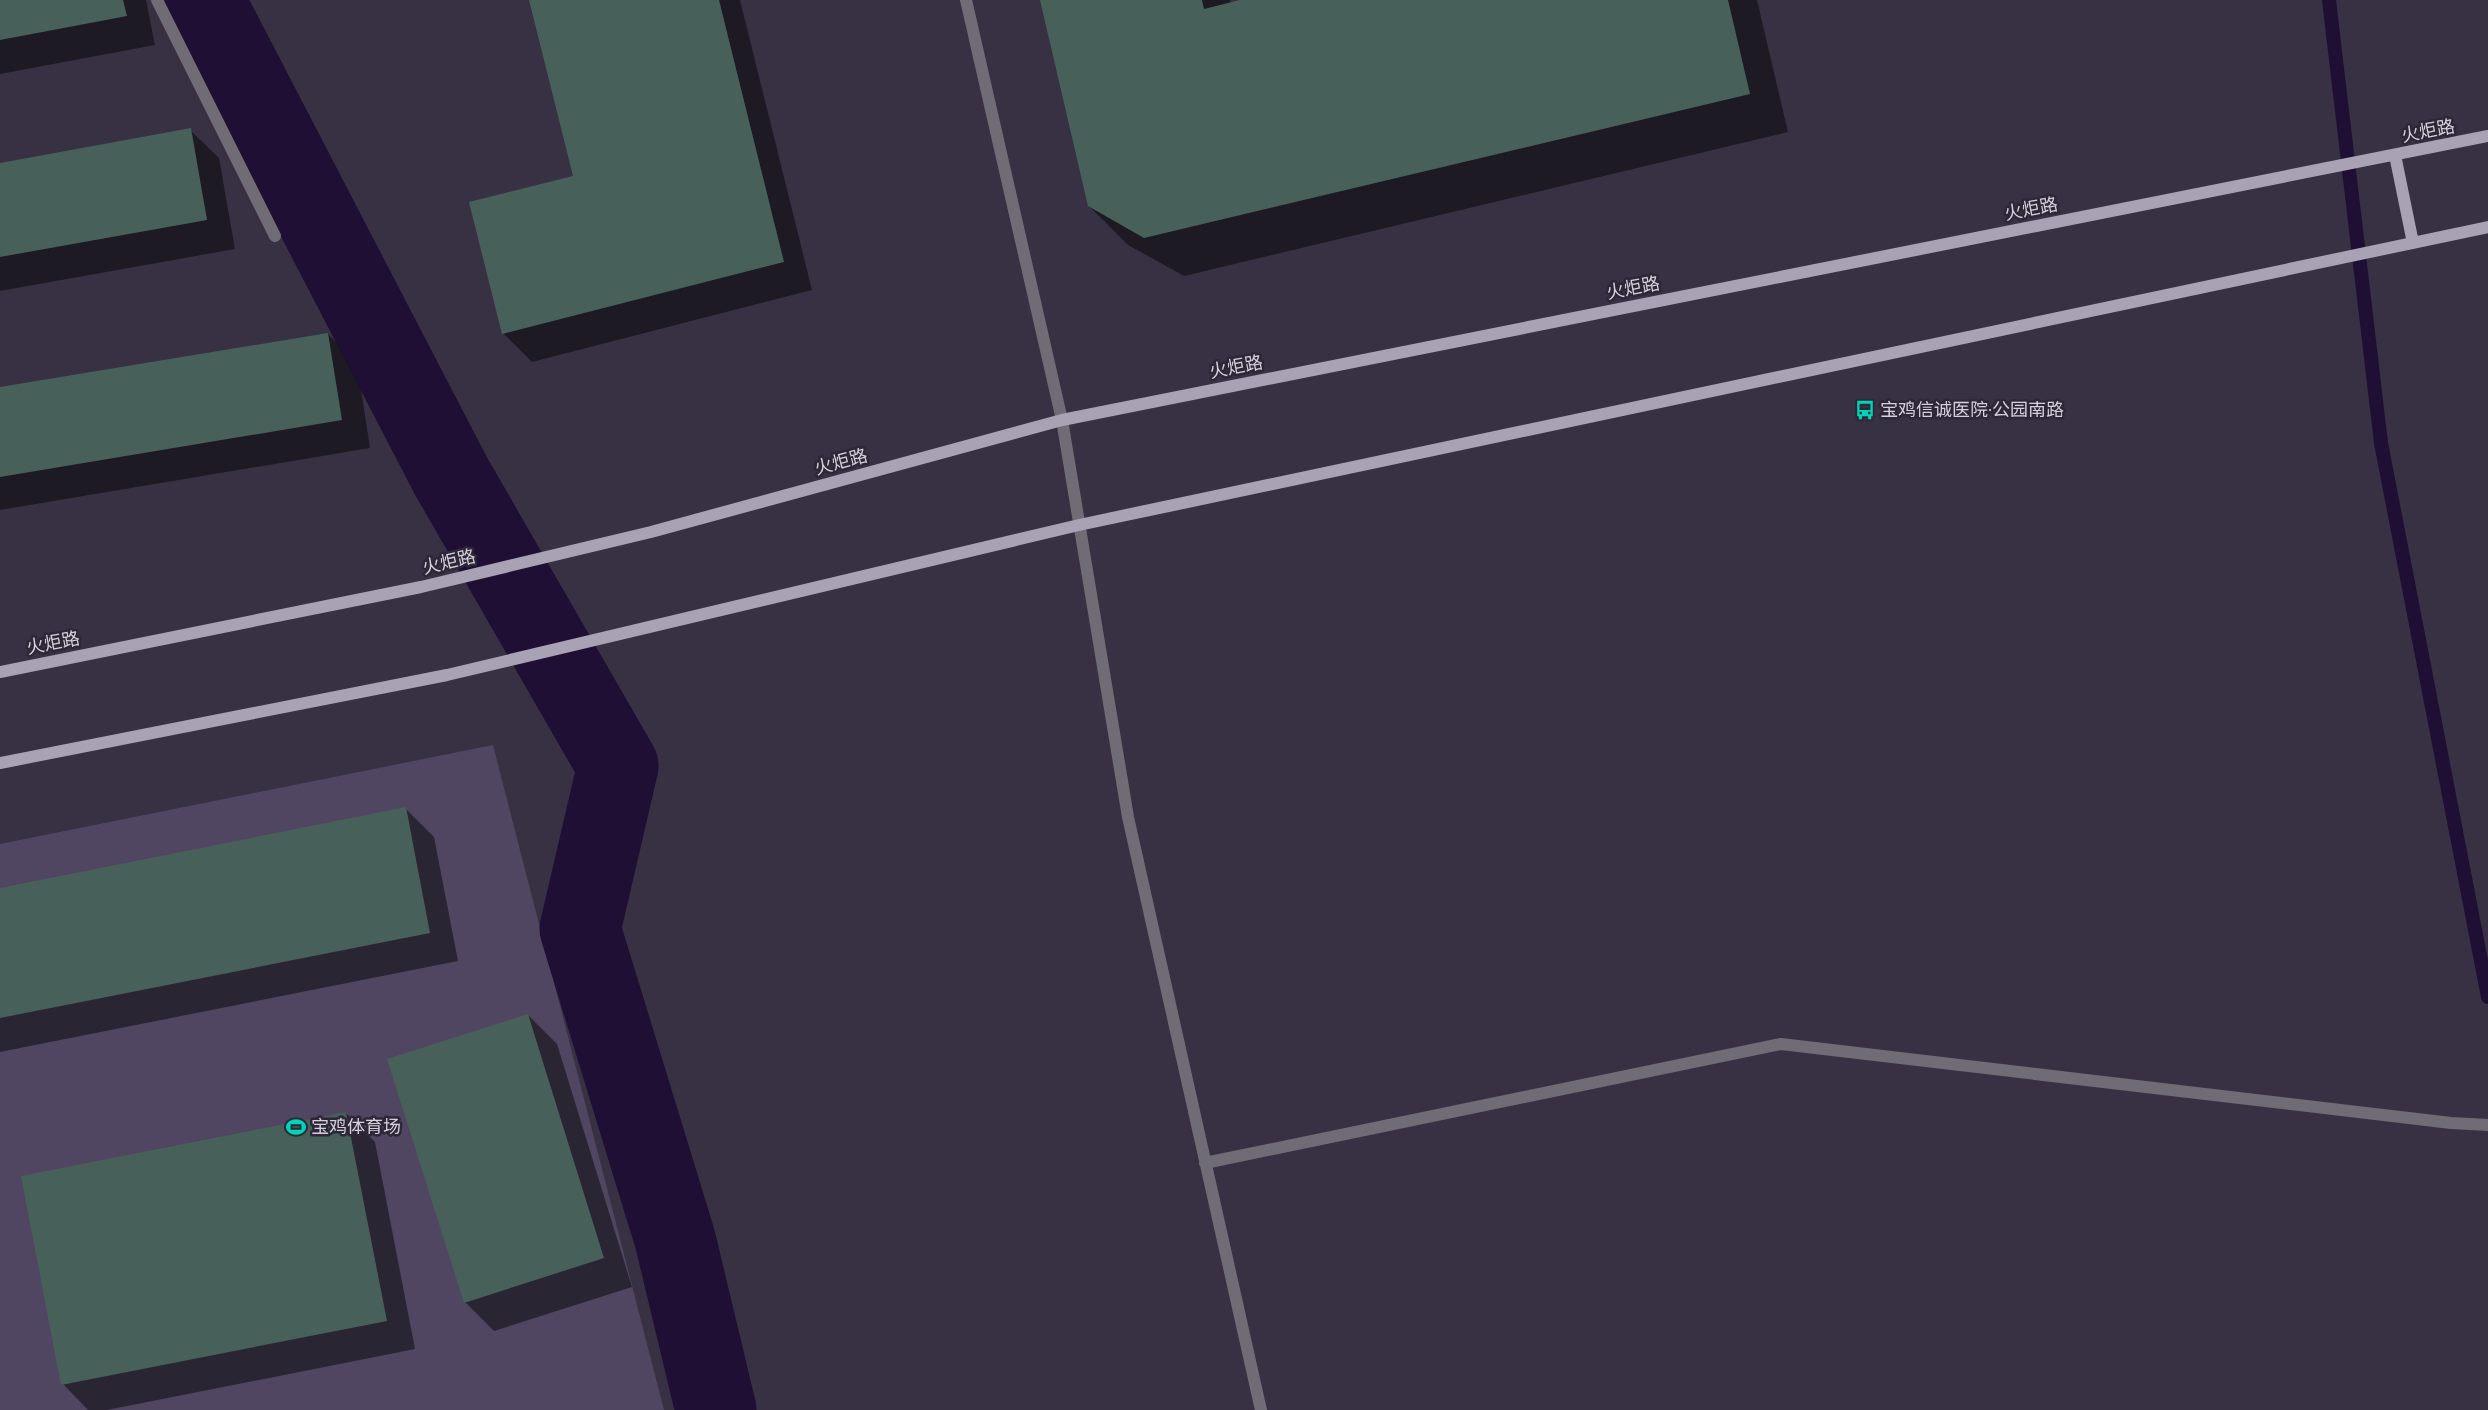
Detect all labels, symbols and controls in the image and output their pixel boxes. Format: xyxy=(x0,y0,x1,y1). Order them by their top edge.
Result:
street label: 火炬路 xyxy=(2399,113,2457,147)
street label: 火炬路 xyxy=(2002,191,2060,225)
street label: 火炬路 xyxy=(1604,270,1662,304)
street label: 火炬路 xyxy=(1207,349,1265,383)
place label: 宝鸡信诚医院·公园南路 xyxy=(1880,397,2064,421)
bus stop icon: 宝鸡信诚医院·公园南路 xyxy=(1854,399,1876,421)
street label: 火炬路 xyxy=(812,442,870,480)
street label: 火炬路 xyxy=(420,543,478,579)
street label: 火炬路 xyxy=(24,625,82,659)
place label: 宝鸡体育场 xyxy=(311,1114,401,1138)
sports icon: 宝鸡体育场 xyxy=(285,1116,307,1138)

